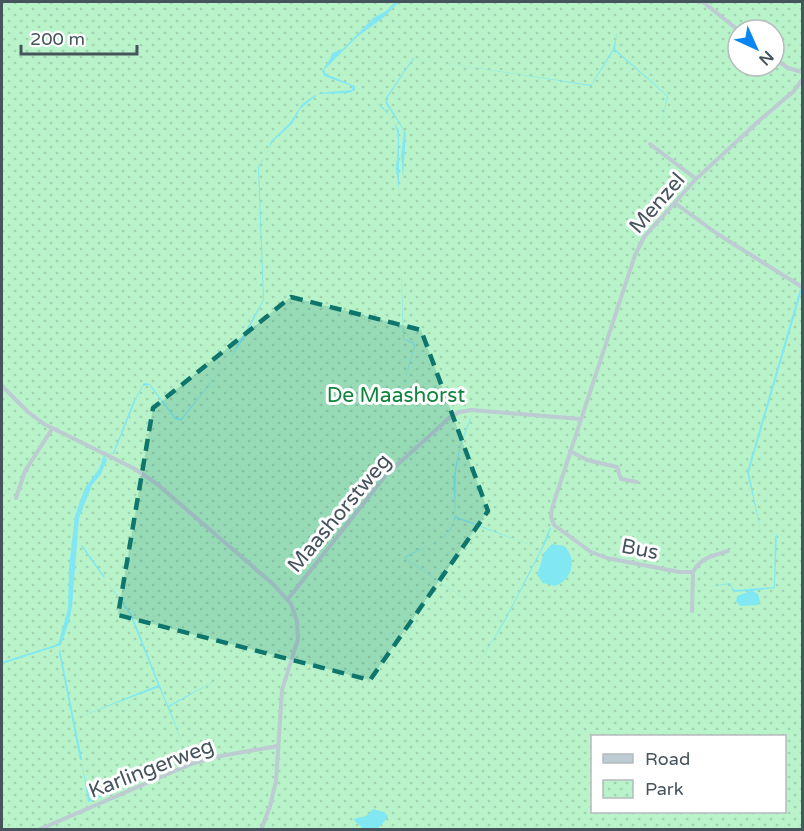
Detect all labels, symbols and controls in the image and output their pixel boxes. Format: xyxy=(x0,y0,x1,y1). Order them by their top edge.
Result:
scale bar xyxy=(21,18,136,56)
north arrow xyxy=(726,18,786,78)
text: 200 m xyxy=(30,28,85,50)
text: N xyxy=(754,46,778,70)
street label: Menzel xyxy=(624,168,691,239)
park label: De Maashorst xyxy=(327,383,465,408)
street label: Maashorstweg xyxy=(283,449,396,578)
street label: Bus xyxy=(619,534,661,565)
street label: Karlingerweg xyxy=(85,733,217,804)
legend xyxy=(591,735,786,813)
text: Road xyxy=(645,748,690,770)
text: Park xyxy=(645,778,684,800)

